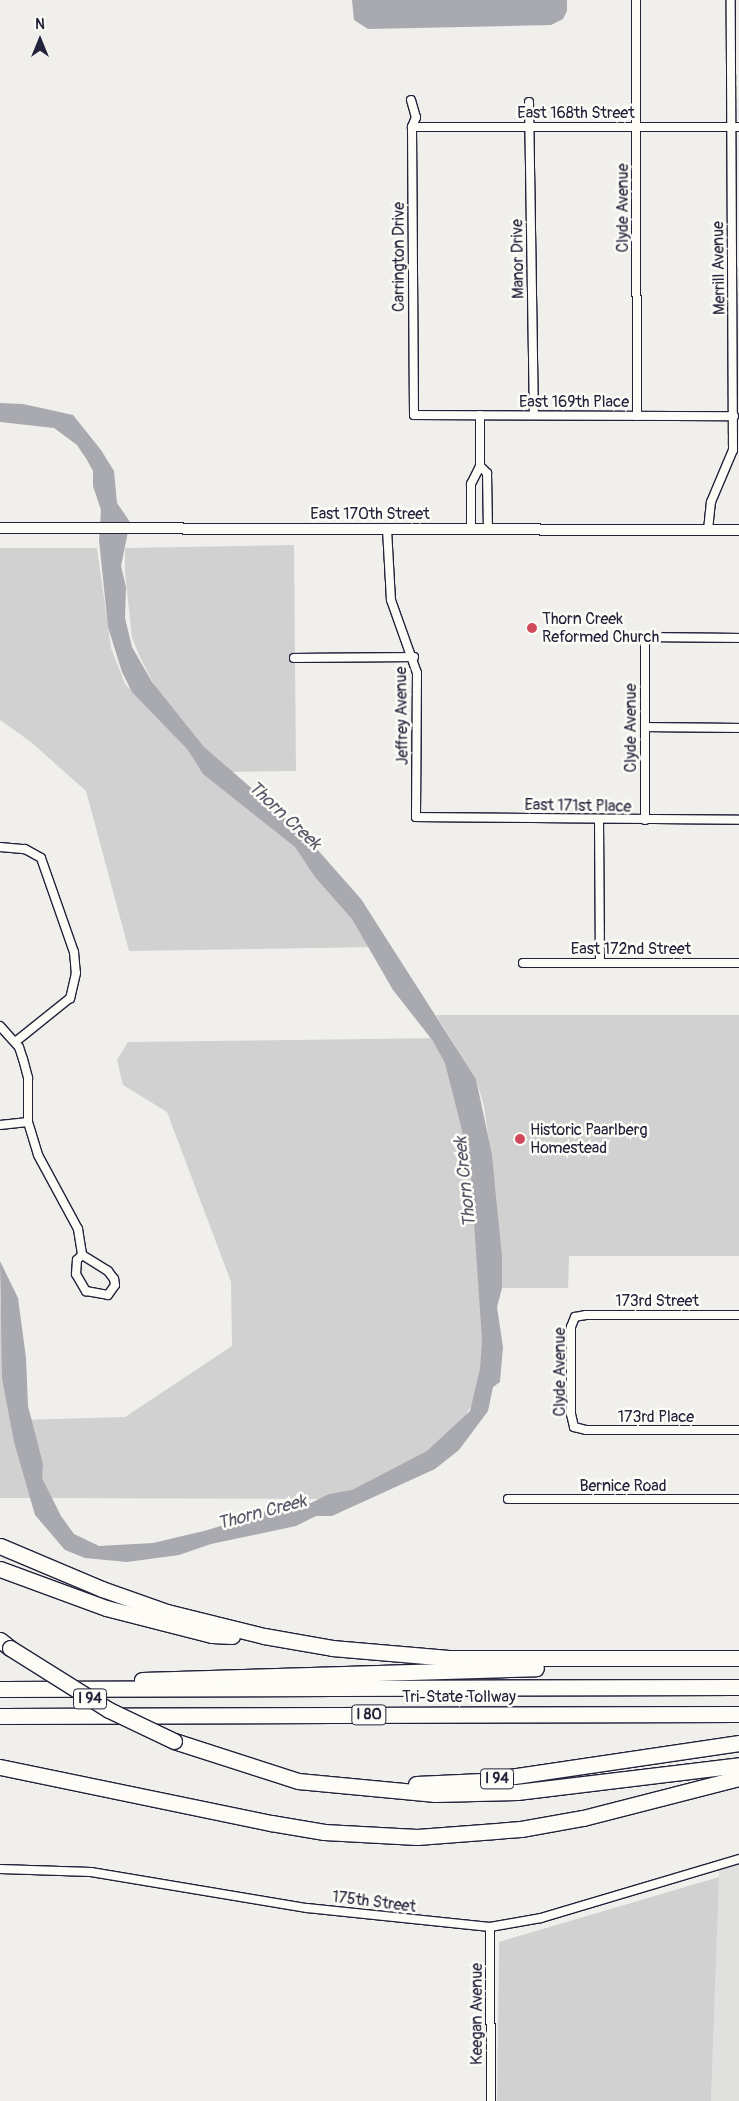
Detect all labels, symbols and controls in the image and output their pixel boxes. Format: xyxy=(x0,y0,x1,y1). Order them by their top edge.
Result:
north arrow xyxy=(15,15,65,65)
text: N xyxy=(35,16,45,33)
street label: East 168th Street xyxy=(517,103,635,123)
street label: Clyde Avenue xyxy=(613,163,633,253)
street label: Carrington Drive xyxy=(389,202,409,312)
street label: Manor Drive xyxy=(508,219,528,299)
street label: Merrill Avenue xyxy=(709,221,729,315)
street label: East 169th Place xyxy=(519,392,629,412)
street label: East 170th Street xyxy=(310,504,430,524)
place label: Thorn Creek Reformed Church xyxy=(542,609,659,647)
marker: Thorn Creek Reformed Church xyxy=(526,622,538,634)
street label: Jeffrey Avenue xyxy=(392,666,412,766)
street label: Clyde Avenue xyxy=(621,683,641,773)
water label: Thorn Creek xyxy=(243,777,325,855)
street label: East 171st Place xyxy=(524,795,632,817)
street label: East 172nd Street xyxy=(571,939,691,959)
place label: Historic Paarlberg Homestead xyxy=(530,1120,647,1158)
marker: Historic Paarlberg Homestead xyxy=(514,1133,526,1145)
water label: Thorn Creek xyxy=(451,1136,481,1228)
street label: 173rd Street xyxy=(615,1291,699,1311)
street label: Clyde Avenue xyxy=(550,1327,570,1417)
street label: 173rd Place xyxy=(618,1407,694,1427)
street label: Bernice Road xyxy=(579,1476,667,1496)
water label: Thorn Creek xyxy=(215,1491,309,1535)
road number: I 94 xyxy=(72,1686,108,1712)
street label: Tri-State Tollway xyxy=(402,1687,516,1707)
road number: I 80 xyxy=(350,1702,388,1728)
road number: I 94 xyxy=(480,1766,514,1792)
street label: 175th Street xyxy=(331,1887,417,1917)
street label: Keegan Avenue xyxy=(467,1963,487,2065)

